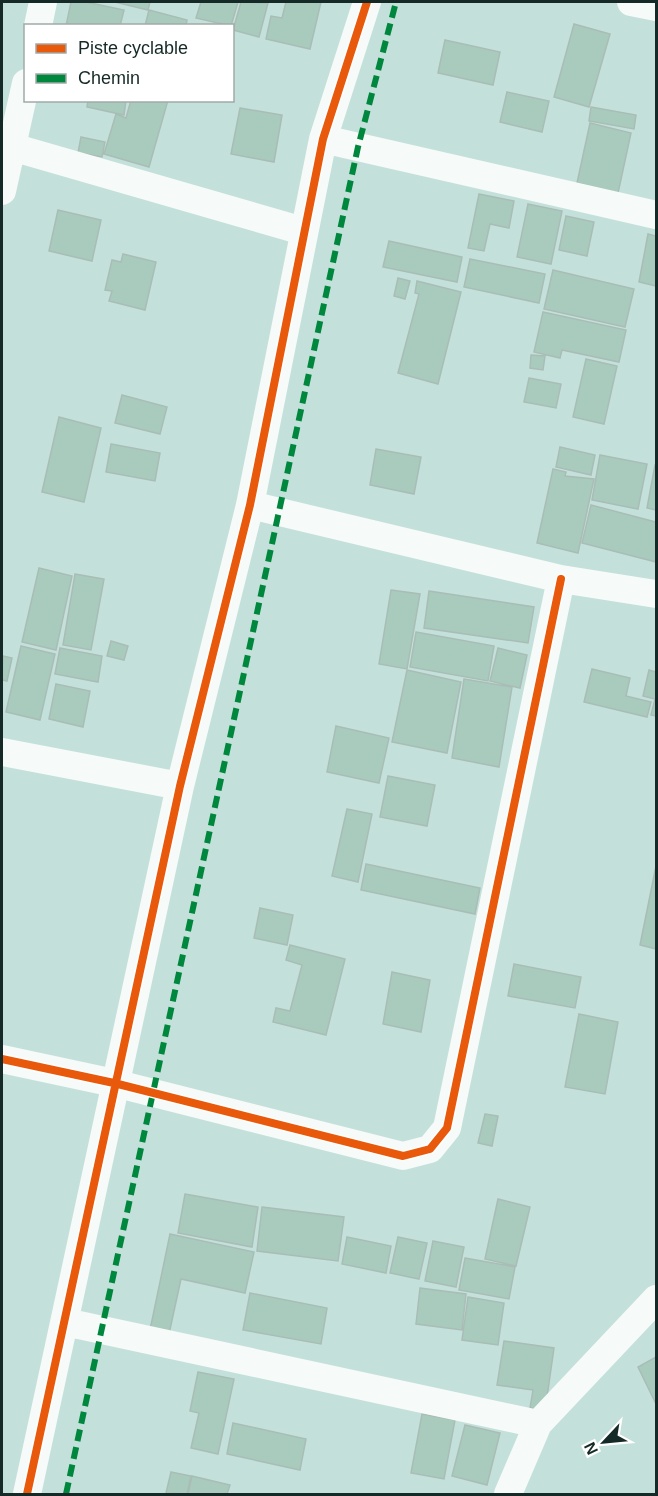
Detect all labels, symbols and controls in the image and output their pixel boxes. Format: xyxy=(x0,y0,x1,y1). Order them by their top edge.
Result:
legend xyxy=(24,24,234,102)
text: Piste cyclable xyxy=(78,38,188,58)
text: Chemin xyxy=(78,68,140,88)
north arrow xyxy=(574,1412,634,1472)
text: N xyxy=(581,1439,601,1457)

